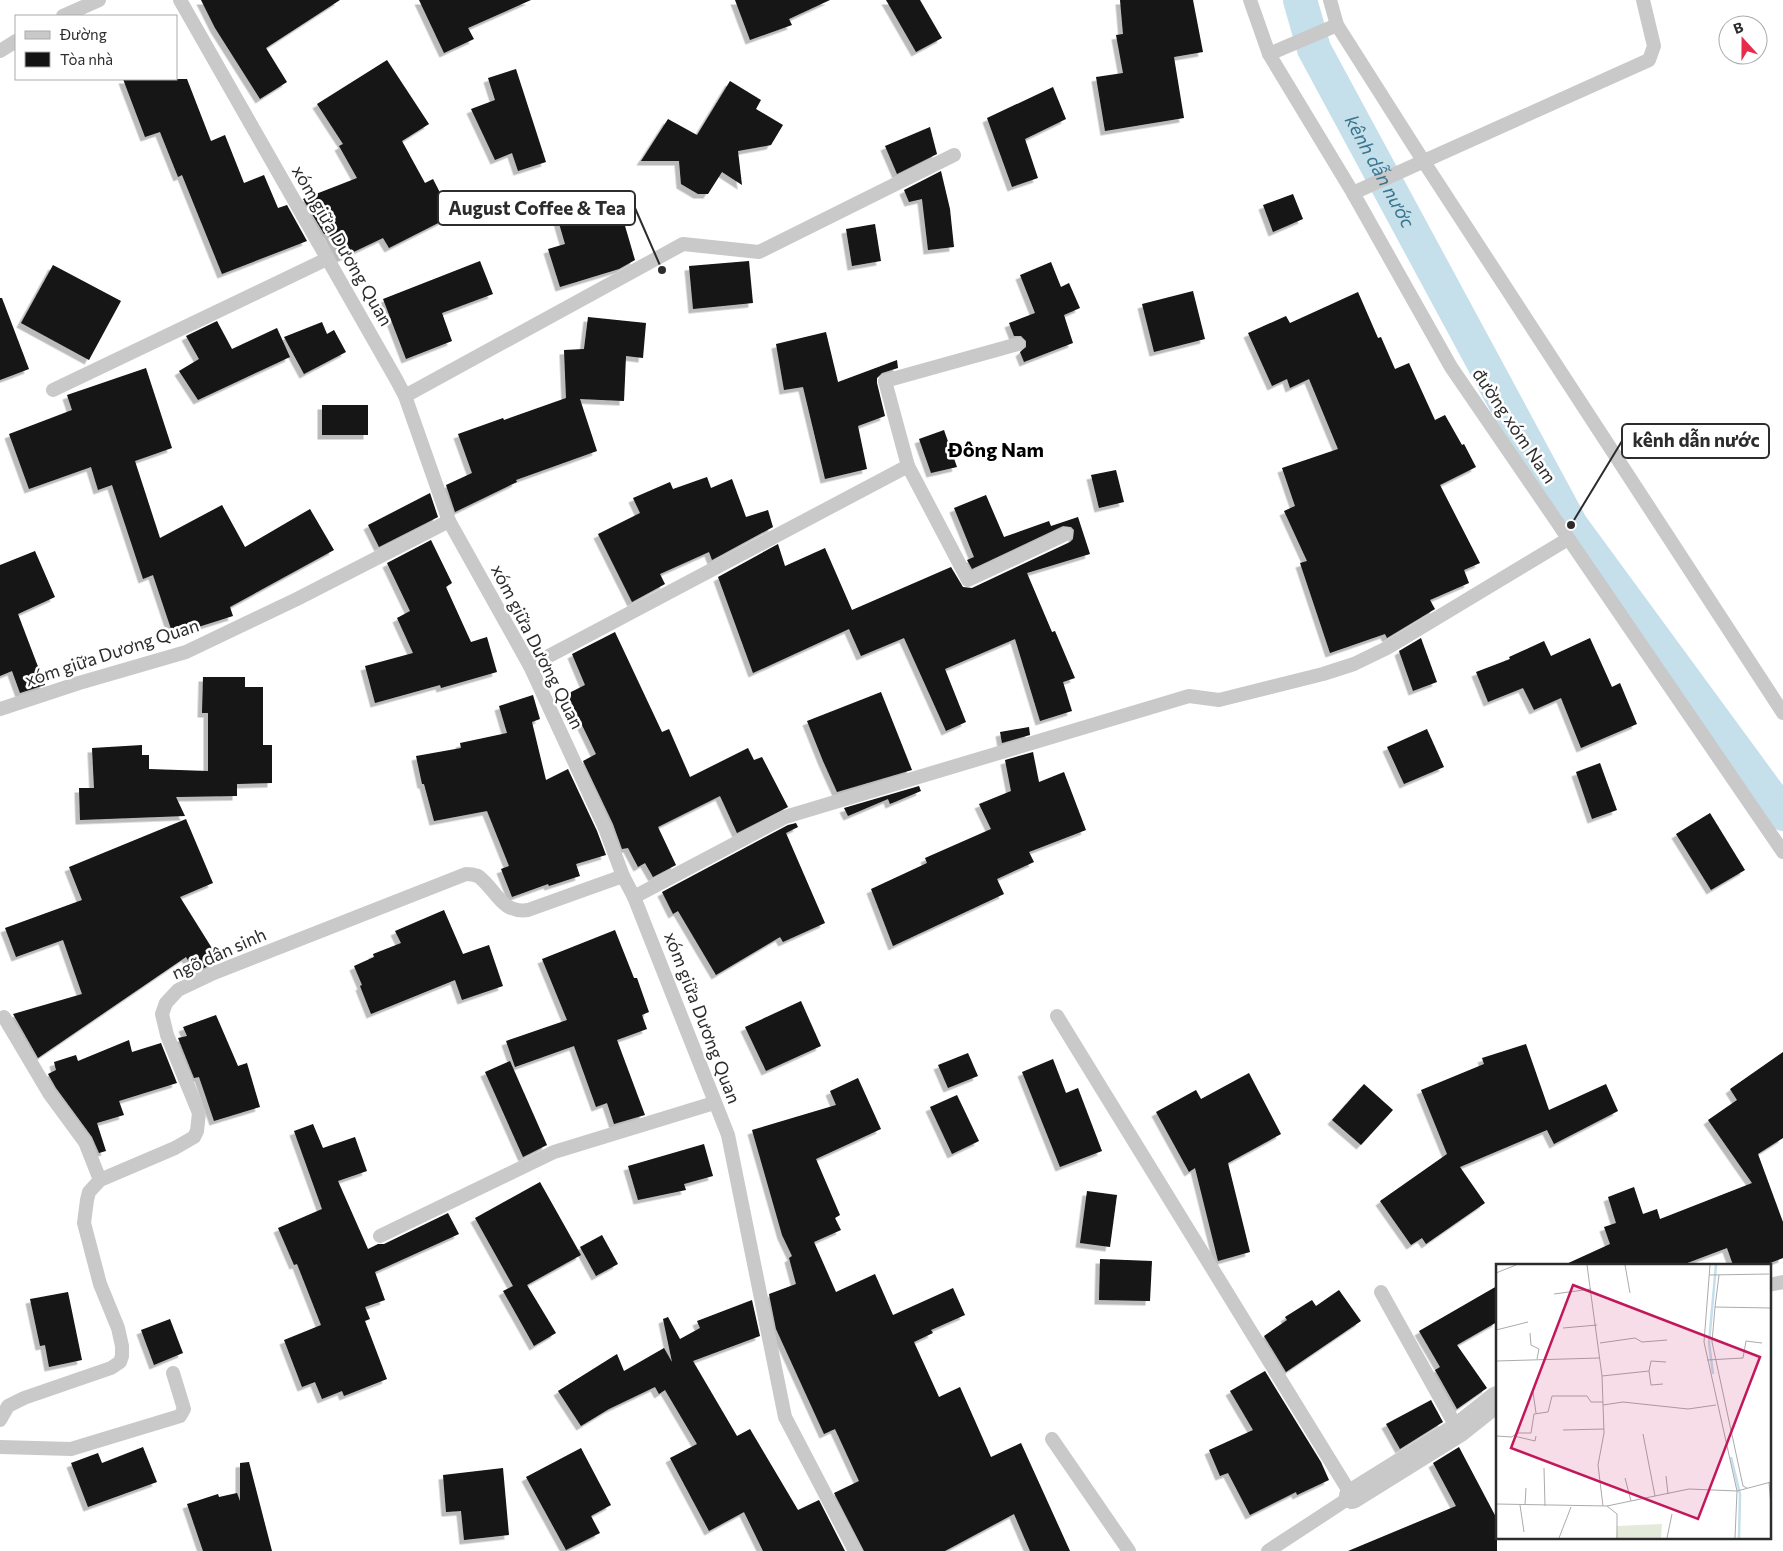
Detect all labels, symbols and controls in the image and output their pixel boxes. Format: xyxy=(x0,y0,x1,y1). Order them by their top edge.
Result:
legend xyxy=(15,15,178,80)
north arrow xyxy=(1718,15,1768,65)
text: B xyxy=(1731,18,1746,37)
text: Đường xyxy=(59,25,107,43)
text: Tòa nhà xyxy=(60,50,113,68)
water label: kênh dẫn nước xyxy=(1341,111,1421,232)
street label: xóm giữa Dương Quan xyxy=(288,161,398,330)
callout: August Coffee & Tea xyxy=(438,191,635,225)
text: August Coffee & Tea xyxy=(448,196,626,219)
street label: đường xóm Nam xyxy=(1468,364,1562,487)
callout: kênh dẫn nước xyxy=(1622,424,1769,458)
text: kênh dẫn nước xyxy=(1632,428,1760,451)
district label: Đông Nam xyxy=(947,437,1044,461)
street label: xóm giữa Dương Quan xyxy=(487,561,589,733)
street label: xóm giữa Dương Quan xyxy=(22,613,202,691)
street label: ngõ dân sinh xyxy=(168,922,269,984)
street label: xóm giữa Dương Quan xyxy=(660,929,746,1106)
inset map xyxy=(1496,1264,1770,1538)

